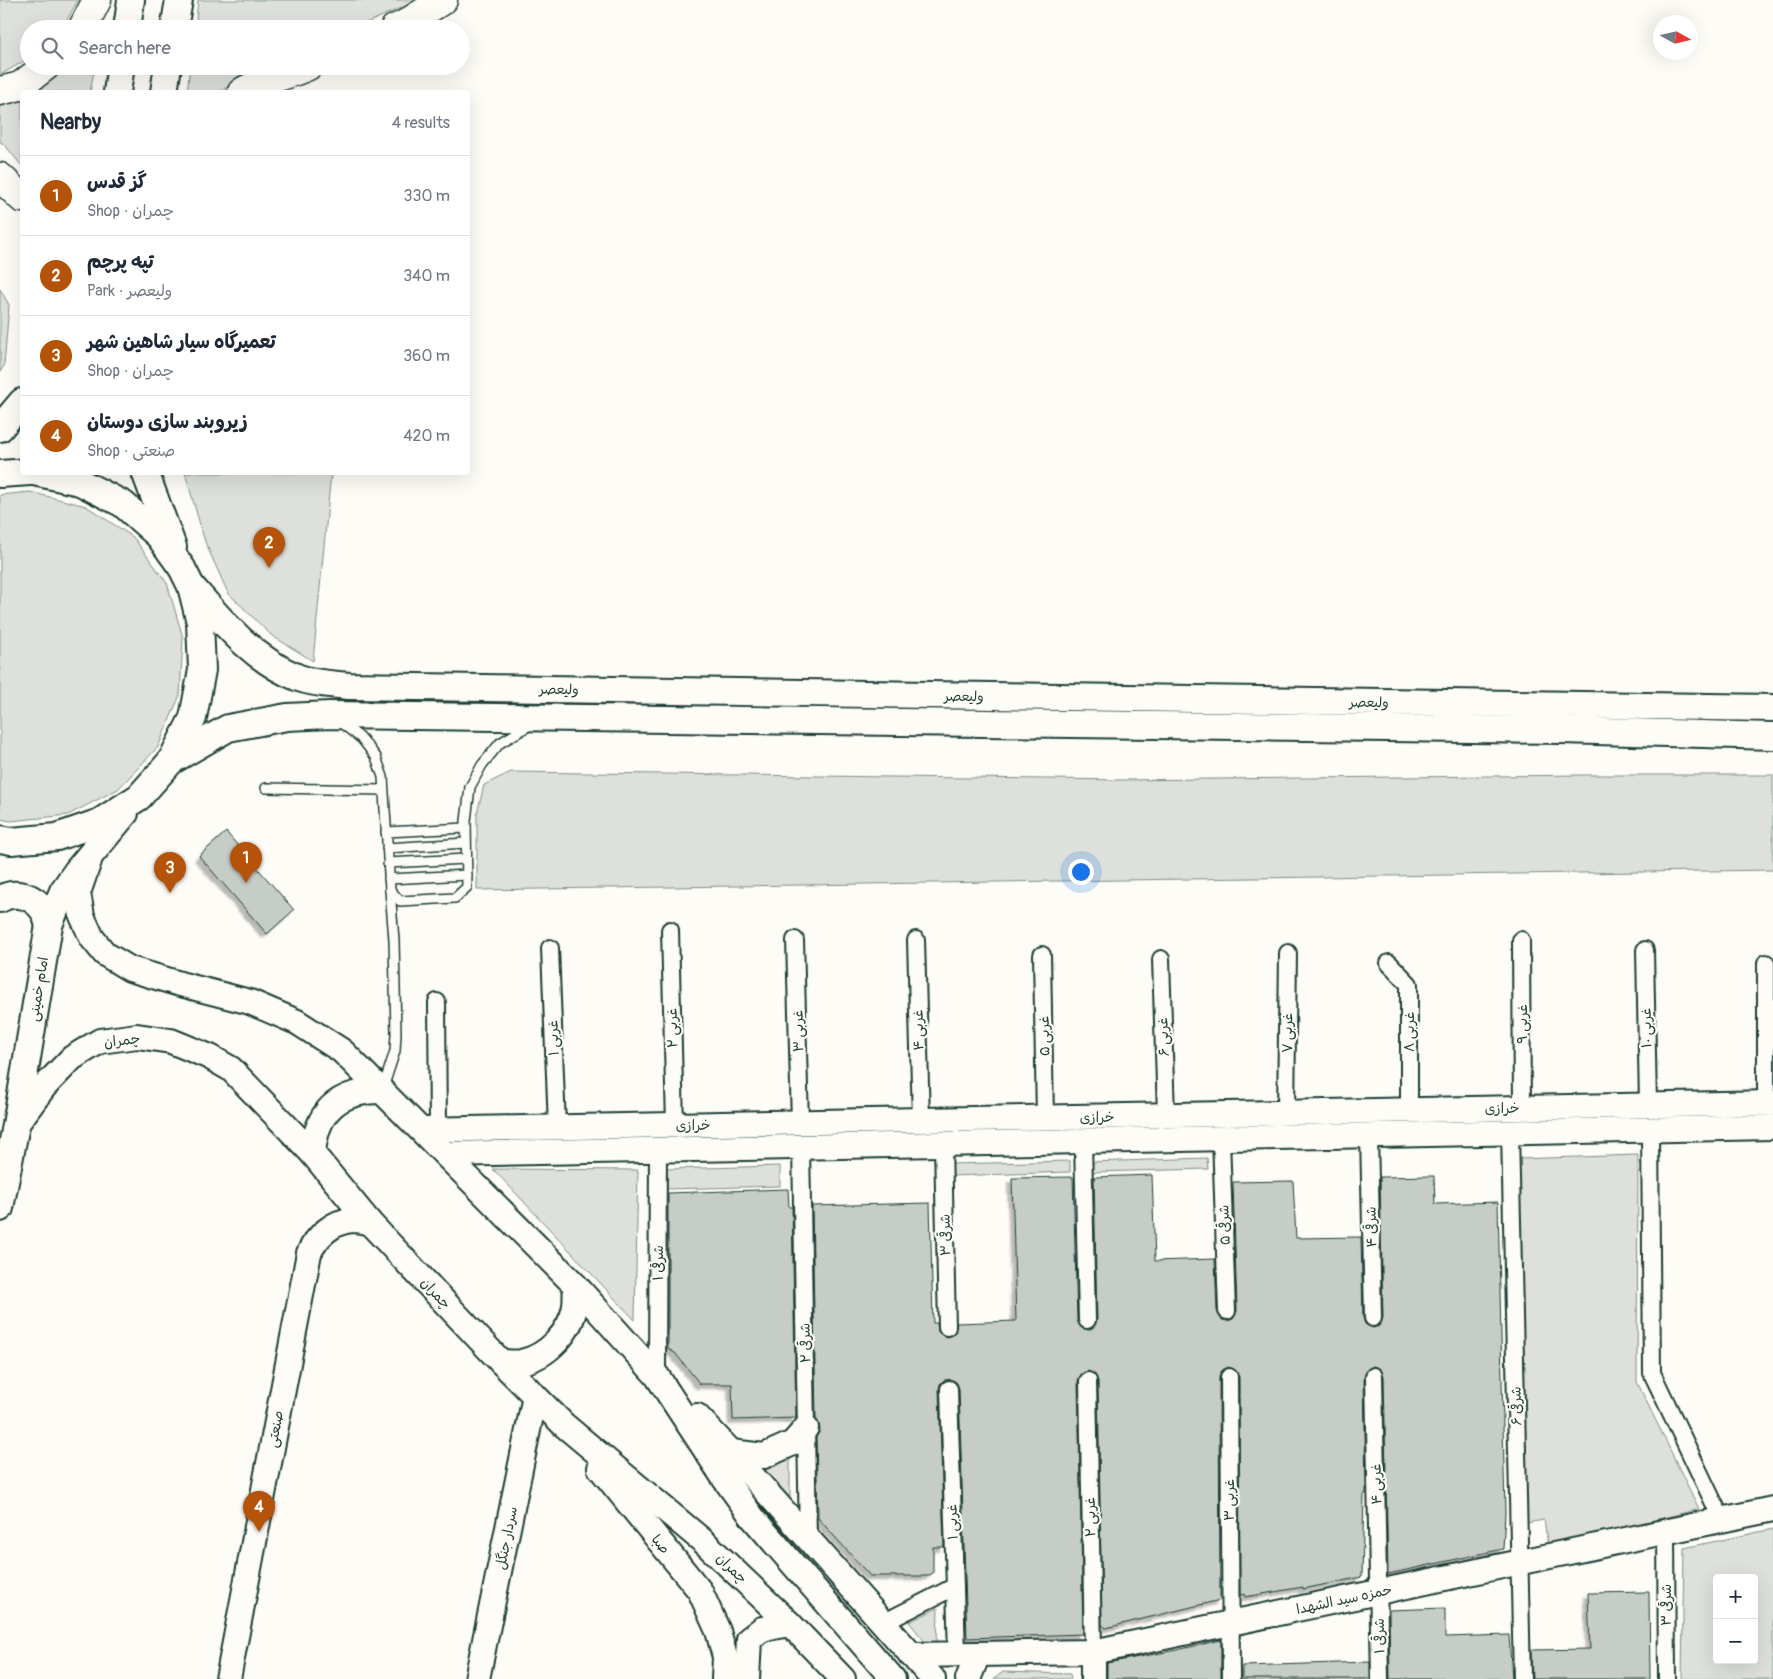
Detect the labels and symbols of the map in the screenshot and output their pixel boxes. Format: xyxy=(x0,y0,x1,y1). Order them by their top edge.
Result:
north arrow xyxy=(1653,15,1698,60)
pin: 2 xyxy=(253,527,285,568)
street label: ولیعصر xyxy=(538,681,579,698)
street label: ولیعصر xyxy=(943,688,984,705)
street label: ولیعصر xyxy=(1348,694,1389,711)
pin: 1 xyxy=(230,842,262,883)
pin: 3 xyxy=(154,852,186,893)
your location xyxy=(1068,859,1094,885)
street label: امام خمینی xyxy=(25,956,54,1023)
street label: ۹ غربی xyxy=(1514,1004,1531,1044)
street label: ۲ غربی xyxy=(664,1008,681,1048)
street label: ۱۰ غربی xyxy=(1638,1008,1655,1048)
street label: ۴ غربی xyxy=(910,1009,927,1051)
street label: ۳ غربی xyxy=(790,1010,807,1052)
street label: ۸ غربی xyxy=(1401,1012,1418,1052)
street label: ۷ غربی xyxy=(1279,1013,1296,1053)
street label: ۵ غربی xyxy=(1036,1016,1053,1056)
street label: ۶ غربی xyxy=(1154,1017,1173,1057)
street label: ۱ غربی xyxy=(544,1020,563,1056)
street label: چمران xyxy=(103,1030,141,1052)
street label: خرازی xyxy=(1484,1100,1520,1117)
street label: خرازی xyxy=(1079,1109,1115,1126)
street label: خرازی xyxy=(675,1117,711,1134)
street label: ۵ شرقی xyxy=(1215,1205,1234,1245)
street label: ۴ شرقی xyxy=(1363,1206,1380,1248)
street label: ۳ شرقی xyxy=(937,1214,954,1256)
street label: ۱ شرقی xyxy=(650,1245,667,1281)
street label: چمران xyxy=(416,1274,454,1313)
street label: ۲ شرقی xyxy=(797,1323,814,1363)
street label: ۶ شرقی xyxy=(1508,1386,1525,1426)
street label: صنعتی xyxy=(264,1409,287,1449)
street label: ۴ غربی xyxy=(1368,1463,1385,1505)
street label: ۳ غربی xyxy=(1221,1479,1238,1521)
pin: 4 xyxy=(243,1491,275,1532)
street label: ۲ غربی xyxy=(1082,1497,1099,1537)
street label: ۱ غربی xyxy=(943,1504,962,1540)
street label: سردار جنگل xyxy=(492,1505,521,1571)
street label: صبا xyxy=(648,1531,674,1557)
street label: چمران xyxy=(712,1550,751,1588)
street label: حمزه سید الشهدا xyxy=(1295,1581,1394,1618)
street label: ۳ شرقی xyxy=(1658,1584,1675,1626)
street label: ۱ شرقی xyxy=(1371,1618,1388,1654)

